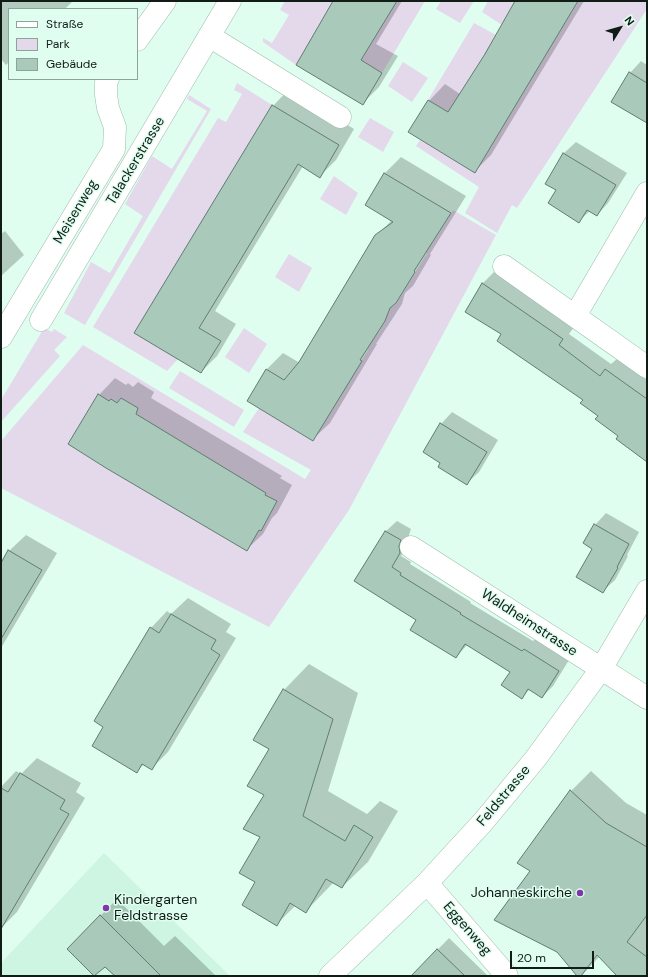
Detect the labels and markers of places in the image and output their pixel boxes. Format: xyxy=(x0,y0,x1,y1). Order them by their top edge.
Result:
place label: Johanneskirche xyxy=(471,885,572,901)
marker: Johanneskirche xyxy=(575,888,585,898)
place label: Kindergarten Feldstrasse xyxy=(114,892,197,924)
marker: Kindergarten Feldstrasse xyxy=(101,903,111,913)

